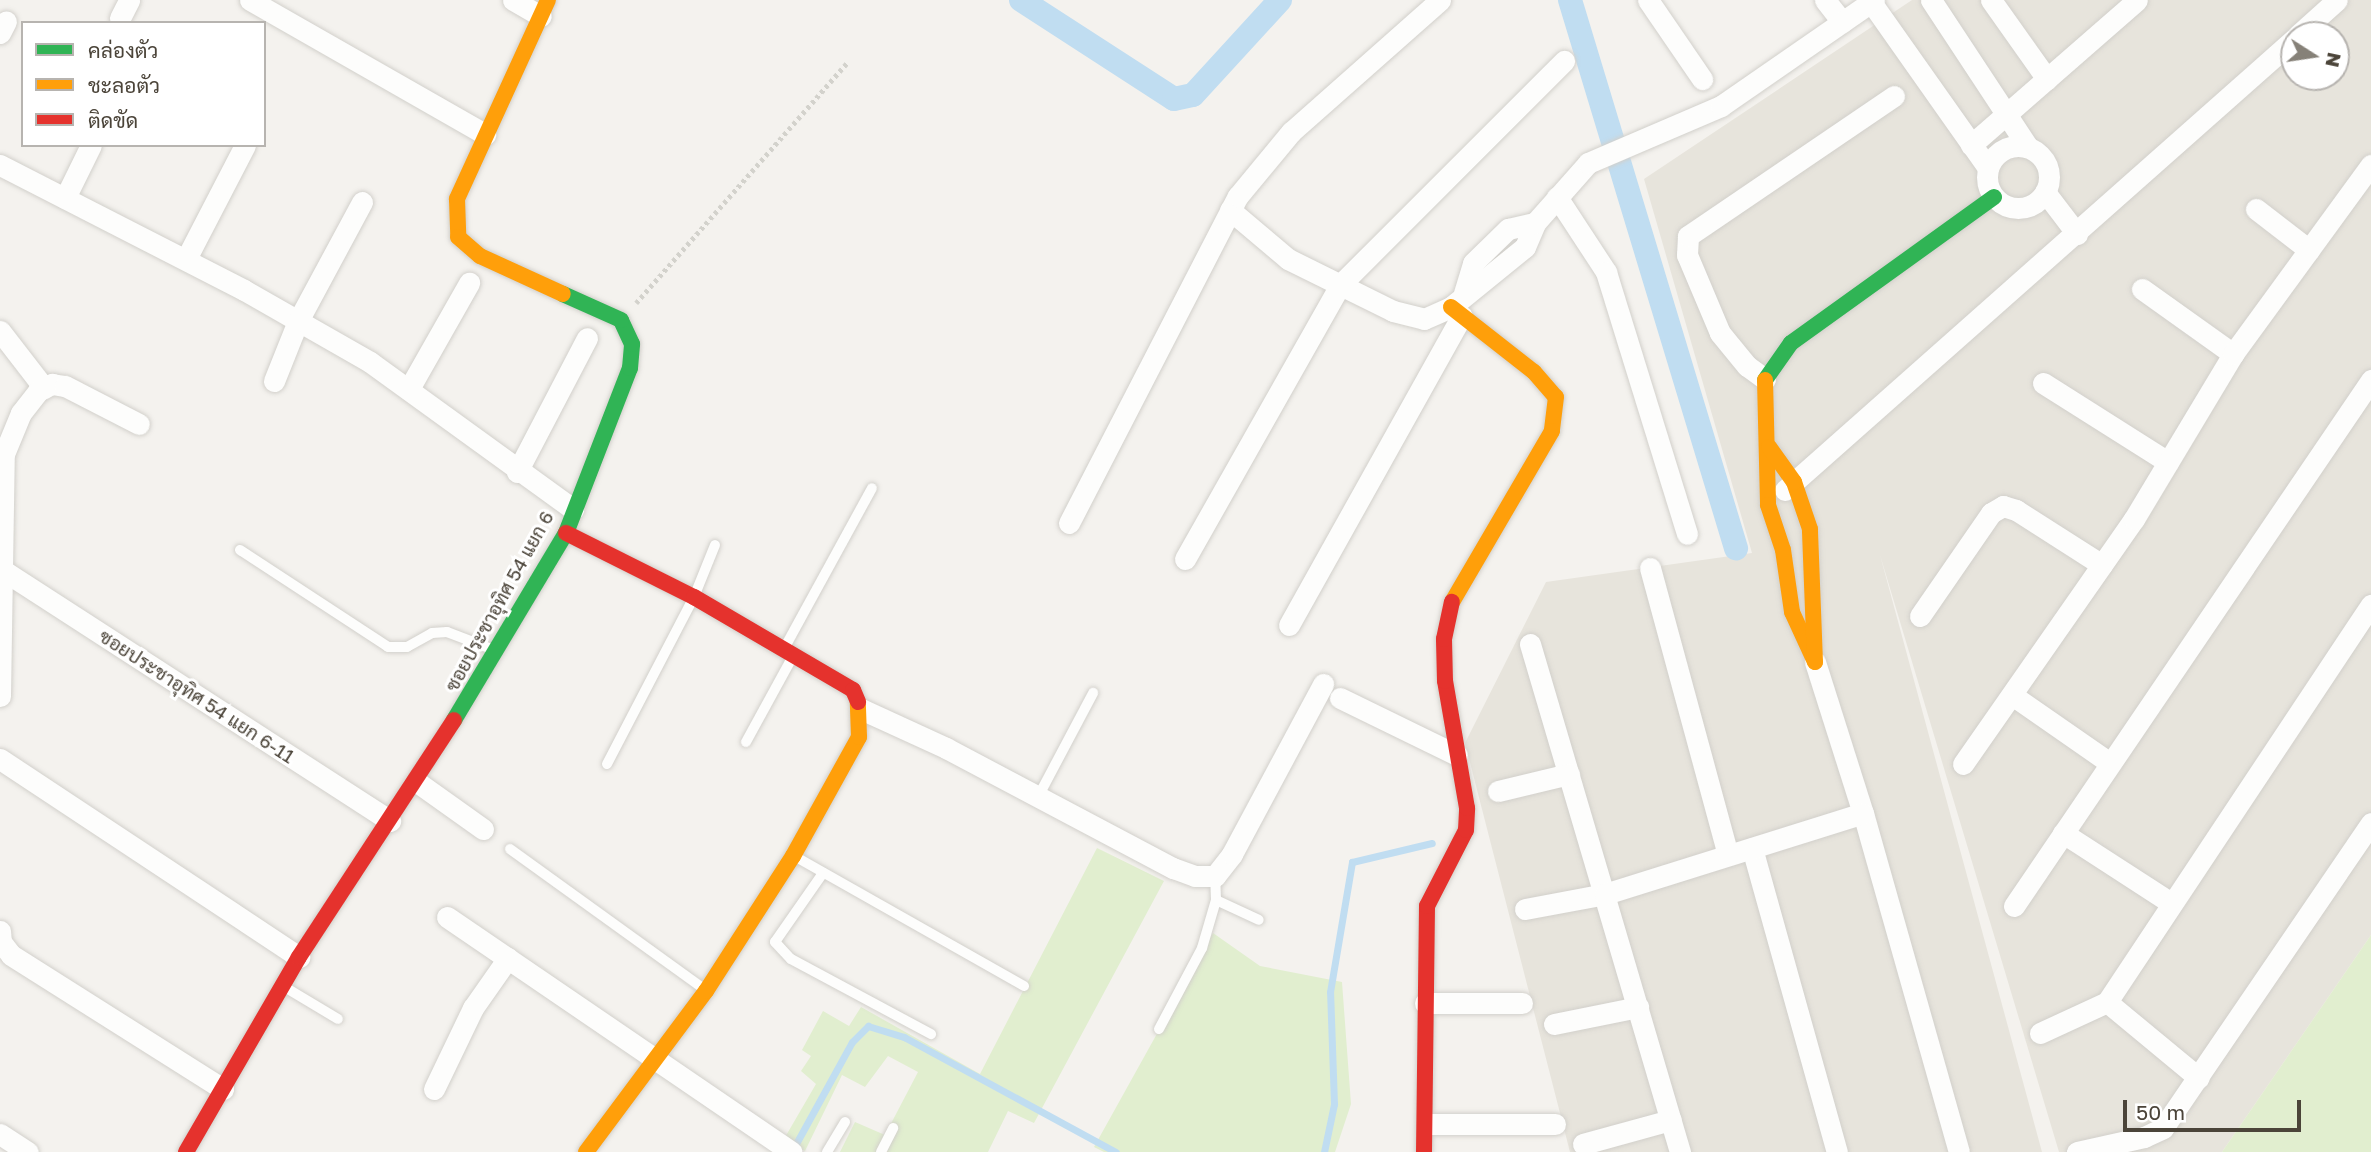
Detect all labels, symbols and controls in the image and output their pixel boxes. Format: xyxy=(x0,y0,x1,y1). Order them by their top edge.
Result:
legend xyxy=(21,21,266,147)
north arrow xyxy=(2280,21,2350,91)
text: คล่องตัว xyxy=(88,37,158,63)
text: N xyxy=(2321,51,2347,70)
text: ชะลอตัว xyxy=(88,72,160,98)
text: ติดขัด xyxy=(88,107,138,133)
street label: ซอยประชาอุทิศ 54 แยก 6 xyxy=(440,507,558,695)
street label: ซอยประชาอุทิศ 54 แยก 6-11 xyxy=(95,624,299,768)
scale bar xyxy=(2126,1086,2304,1130)
text: 50 m xyxy=(2136,1099,2185,1125)

